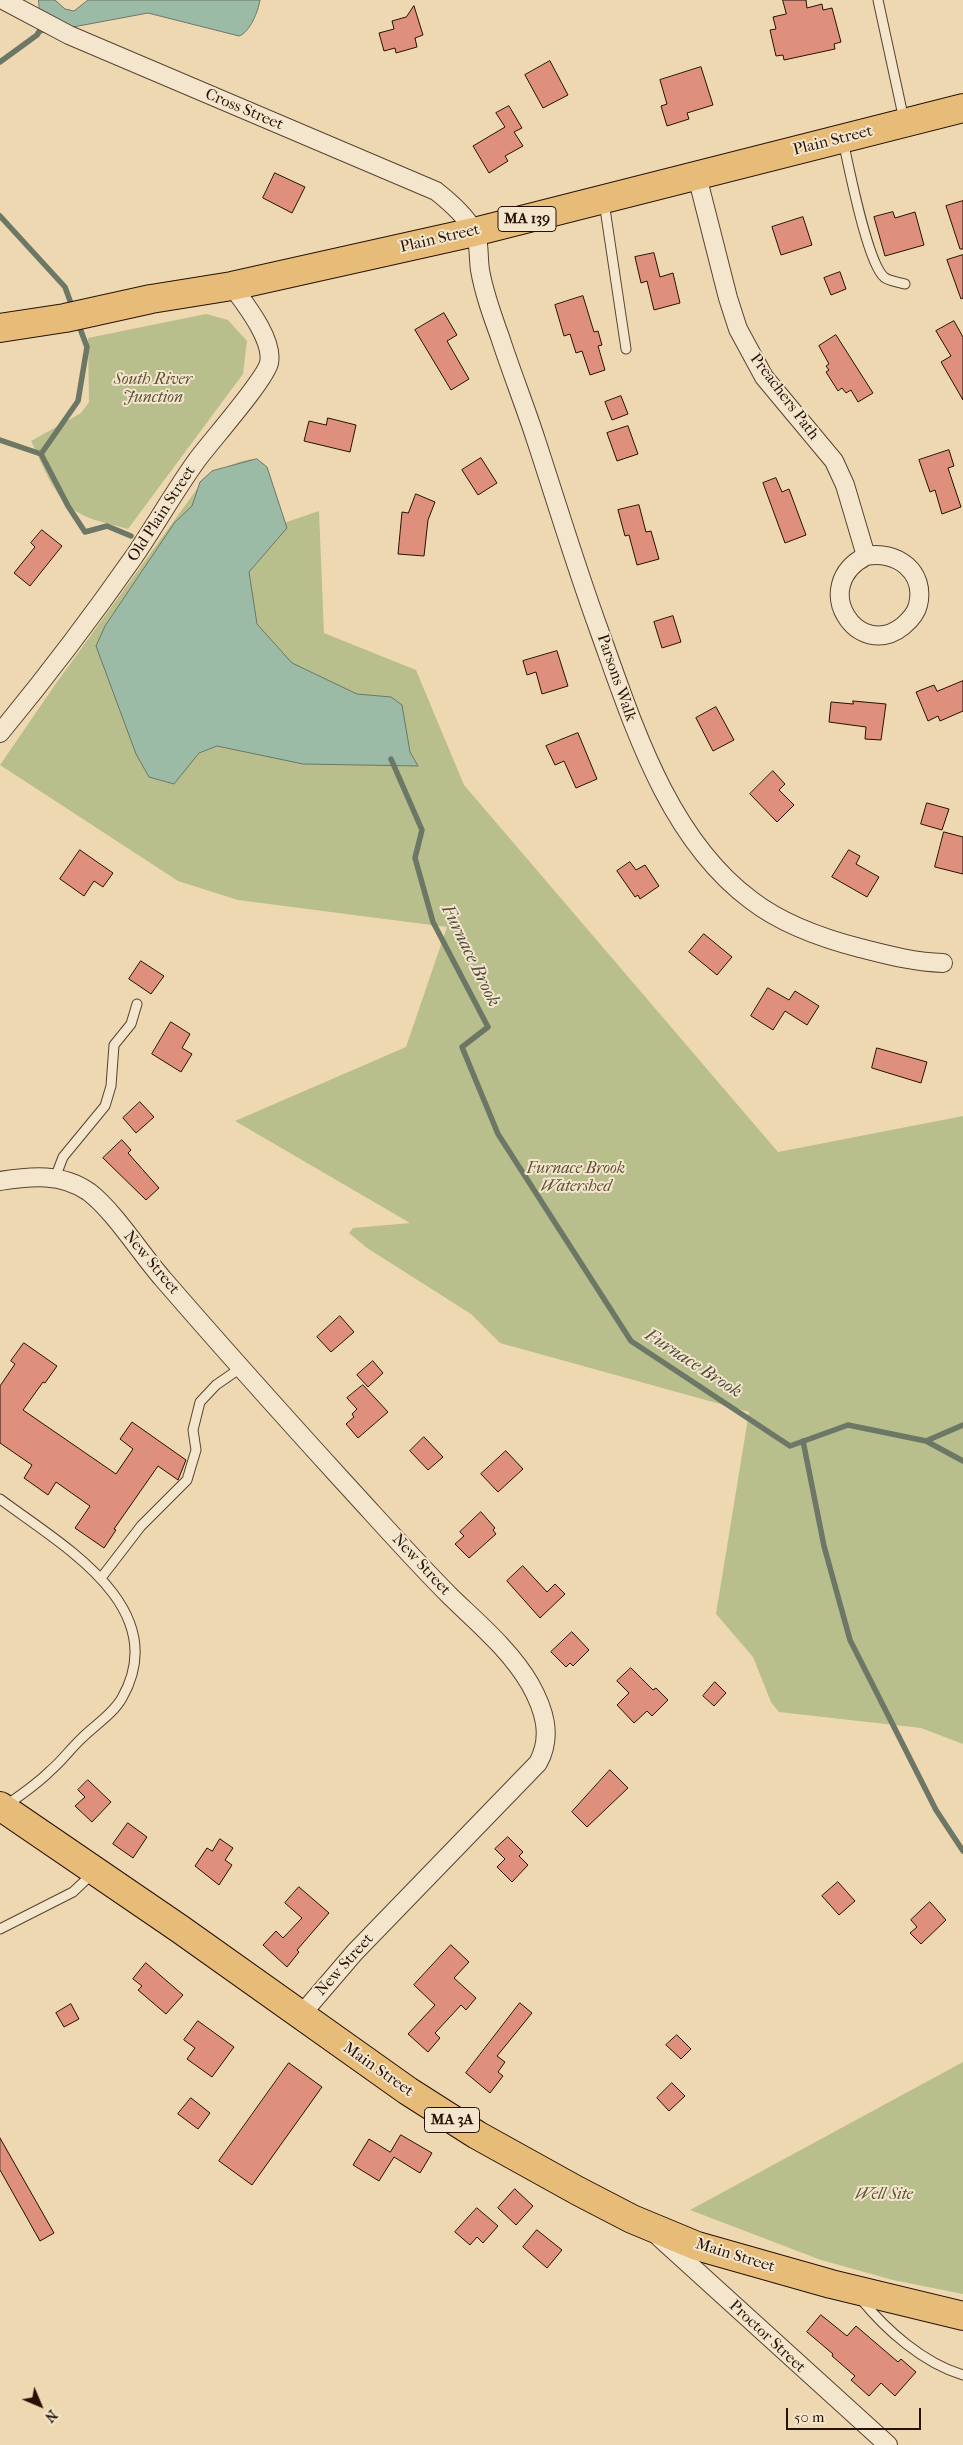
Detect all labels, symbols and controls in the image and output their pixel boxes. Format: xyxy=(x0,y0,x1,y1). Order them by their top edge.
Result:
street label: Cross Street xyxy=(202,85,286,135)
street label: Plain Street xyxy=(791,122,875,160)
road number: MA 139 xyxy=(498,206,556,232)
street label: Plain Street xyxy=(398,221,482,257)
street label: Preachers Path xyxy=(745,350,823,444)
park label: South River Junction xyxy=(114,370,192,408)
street label: Old Plain Street xyxy=(124,463,200,565)
street label: Parsons Walk xyxy=(592,632,640,724)
water label: Furnace Brook xyxy=(436,901,504,1011)
park label: Furnace Brook Watershed xyxy=(527,1159,625,1197)
street label: New Street xyxy=(119,1227,183,1299)
water label: Furnace Brook xyxy=(641,1325,745,1403)
street label: New Street xyxy=(388,1530,454,1600)
street label: New Street xyxy=(312,1930,378,2000)
street label: Main Street xyxy=(339,2039,417,2101)
road number: MA 3A xyxy=(424,2108,480,2132)
park label: Well Site xyxy=(855,2185,913,2205)
street label: Main Street xyxy=(693,2235,777,2277)
street label: Proctor Street xyxy=(725,2297,809,2377)
north arrow xyxy=(15,2380,65,2430)
scale bar xyxy=(788,2398,923,2430)
text: N xyxy=(41,2406,61,2426)
text: 50 m xyxy=(794,2408,824,2426)

